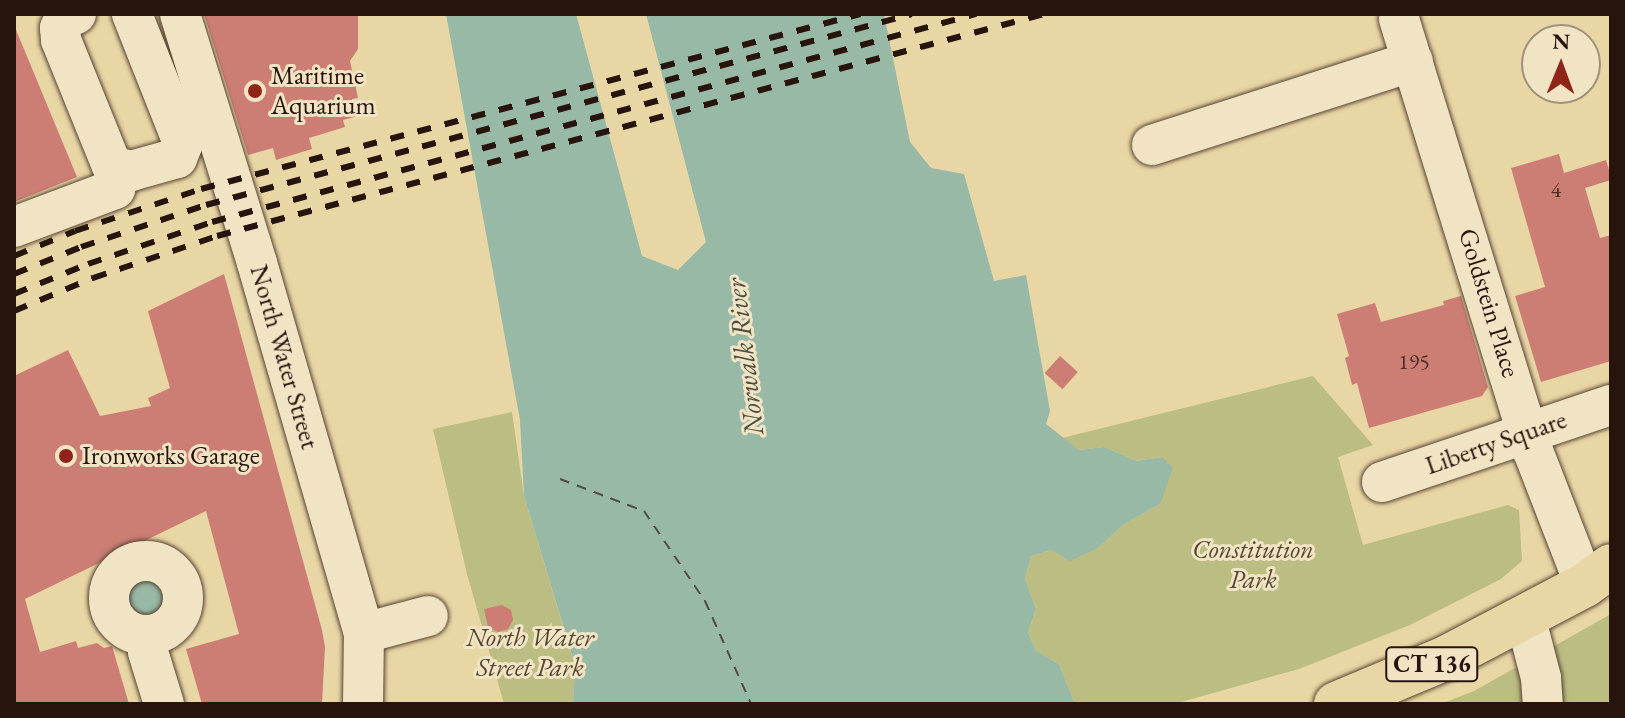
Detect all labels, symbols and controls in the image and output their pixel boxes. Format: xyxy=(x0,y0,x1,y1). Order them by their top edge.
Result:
north arrow xyxy=(1521,24,1601,104)
text: N xyxy=(1552,27,1571,56)
place label: Maritime Aquarium xyxy=(271,60,376,122)
marker: Maritime Aquarium xyxy=(246,82,264,100)
house number: 4 xyxy=(1551,177,1561,203)
street label: Goldstein Place xyxy=(1452,225,1526,381)
street label: North Water Street xyxy=(243,261,325,453)
water label: Norwalk River xyxy=(718,276,770,438)
house number: 195 xyxy=(1398,349,1430,375)
street label: Liberty Square xyxy=(1421,404,1571,482)
place label: Ironworks Garage xyxy=(82,440,260,472)
marker: Ironworks Garage xyxy=(57,447,75,465)
park label: Constitution Park xyxy=(1192,534,1314,596)
park label: North Water Street Park xyxy=(466,622,594,684)
road number: CT 136 xyxy=(1384,644,1480,684)

